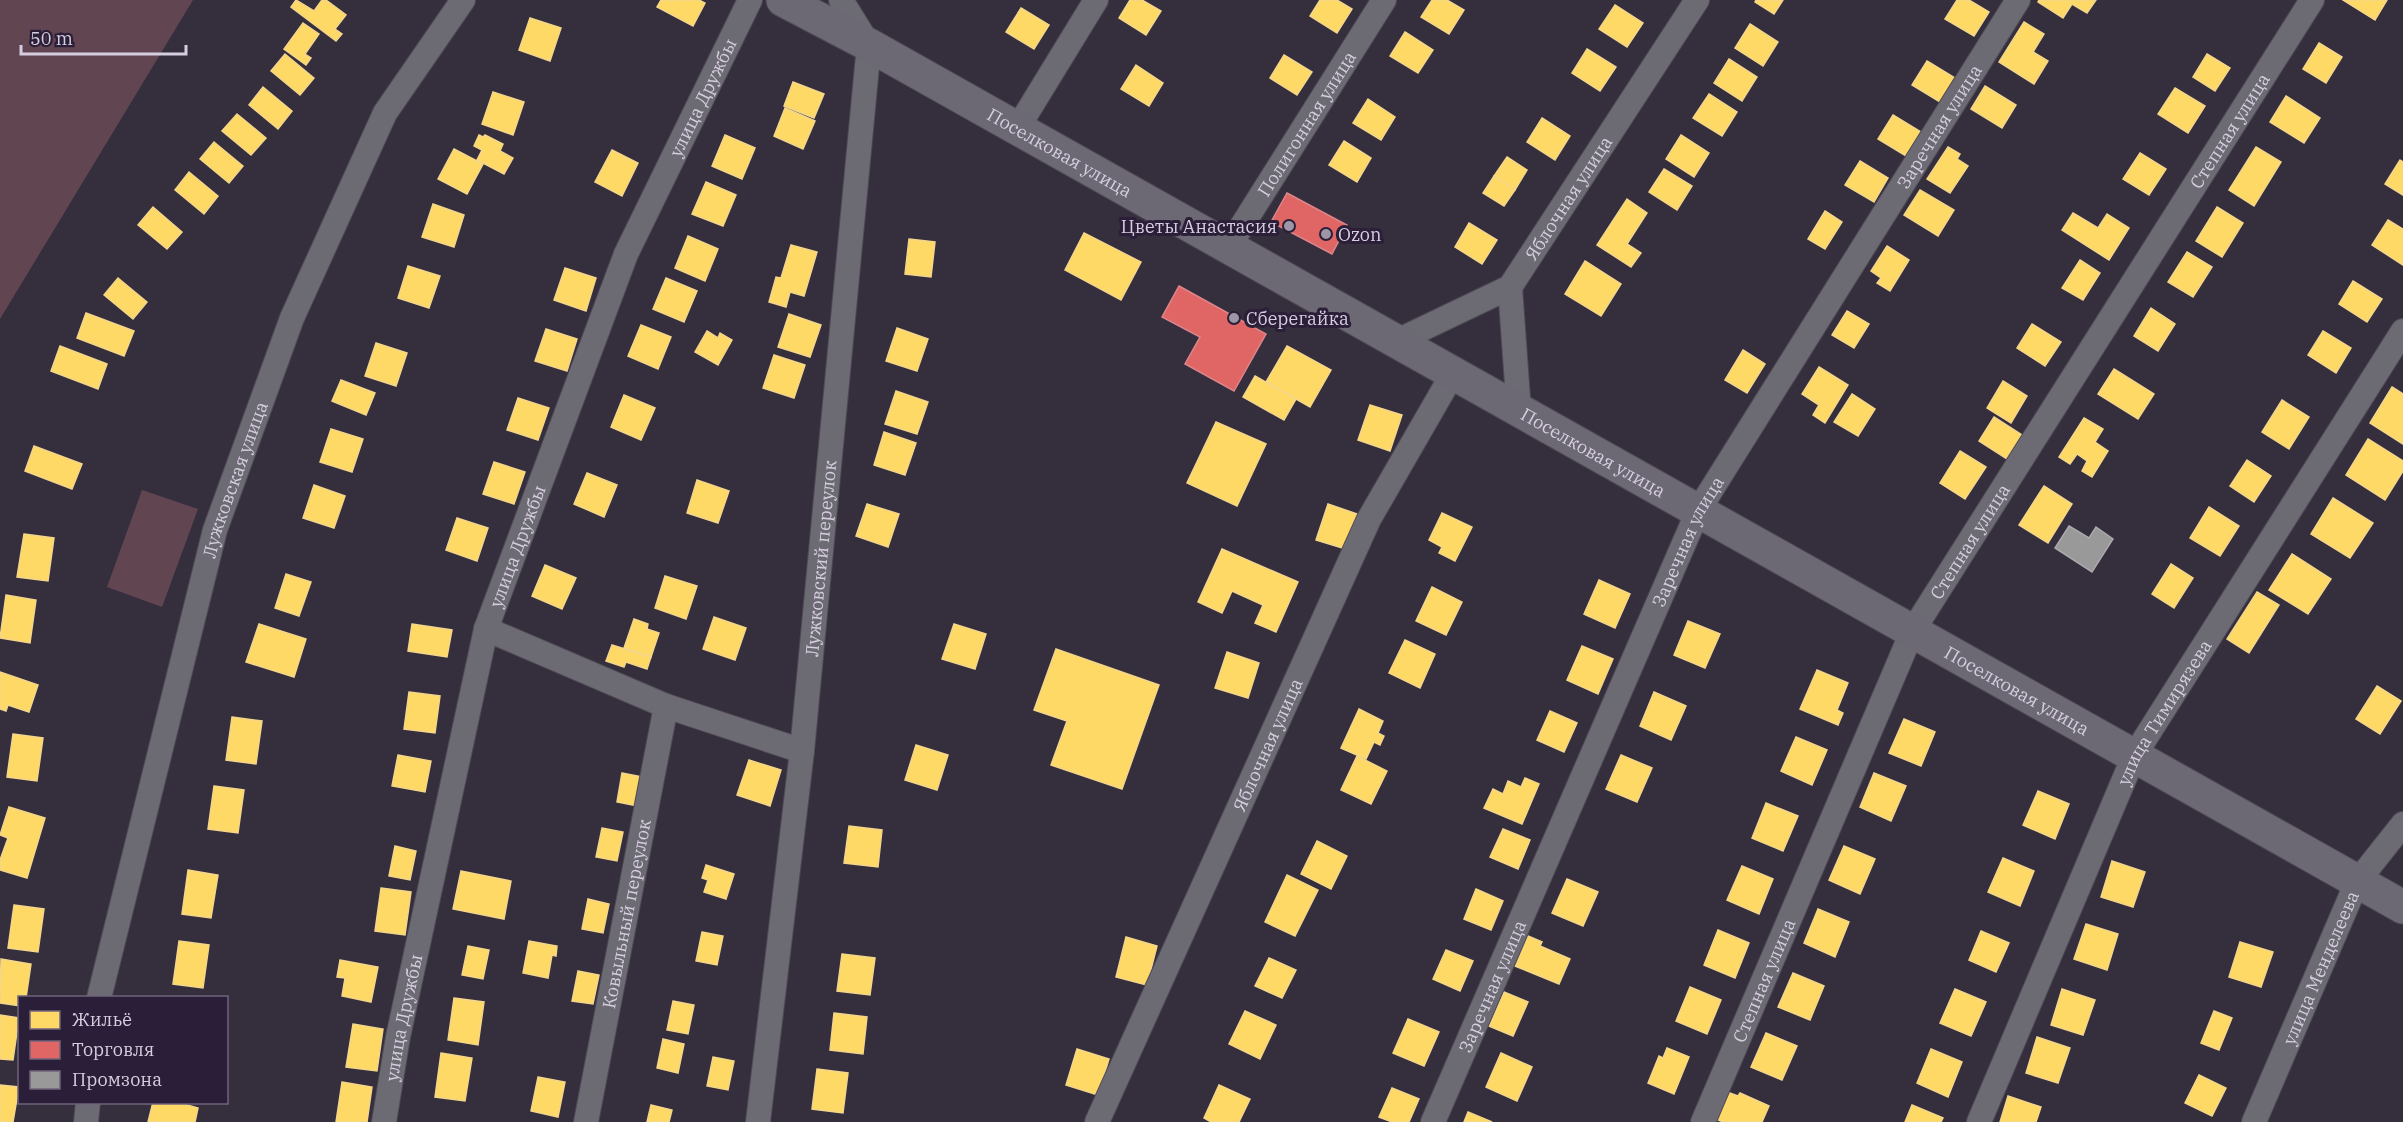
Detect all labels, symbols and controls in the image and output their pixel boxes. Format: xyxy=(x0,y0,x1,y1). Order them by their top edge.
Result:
scale bar xyxy=(21,18,186,56)
text: 50 m xyxy=(30,27,73,50)
street label: улица Дружбы xyxy=(664,34,741,161)
street label: Полигонная улица xyxy=(1252,46,1361,201)
street label: Заречная улица xyxy=(1891,60,1987,193)
street label: Степная улица xyxy=(2184,68,2274,193)
street label: Поселковая улица xyxy=(983,102,1136,202)
street label: Яблочная улица xyxy=(1519,131,1617,264)
place label: Цветы Анастасия xyxy=(1121,215,1277,238)
marker: Цветы Анастасия xyxy=(1282,219,1296,233)
place label: Ozon xyxy=(1338,223,1382,246)
marker: Ozon xyxy=(1319,227,1333,241)
place label: Сберегайка xyxy=(1246,307,1349,330)
marker: Сберегайка xyxy=(1227,311,1241,325)
street label: Лужковская улица xyxy=(197,398,272,560)
street label: Поселковая улица xyxy=(1517,402,1670,502)
street label: Лужковский переулок xyxy=(800,459,841,658)
street label: Заречная улица xyxy=(1646,472,1729,610)
street label: Степная улица xyxy=(1924,479,2015,603)
street label: улица Дружбы xyxy=(484,482,550,611)
street label: улица Тимирязева xyxy=(2111,635,2216,789)
street label: Поселковая улица xyxy=(1941,640,2094,740)
street label: Яблочная улица xyxy=(1227,674,1307,815)
street label: Ковыльный переулок xyxy=(597,817,656,1010)
street label: улица Менделеева xyxy=(2277,887,2364,1048)
street label: Степная улица xyxy=(1727,915,1800,1046)
street label: Заречная улица xyxy=(1453,916,1531,1056)
street label: улица Дружбы xyxy=(379,952,427,1083)
legend xyxy=(18,996,228,1104)
text: Жильё xyxy=(72,1008,132,1031)
text: Торговля xyxy=(72,1038,154,1061)
text: Промзона xyxy=(72,1068,162,1091)

